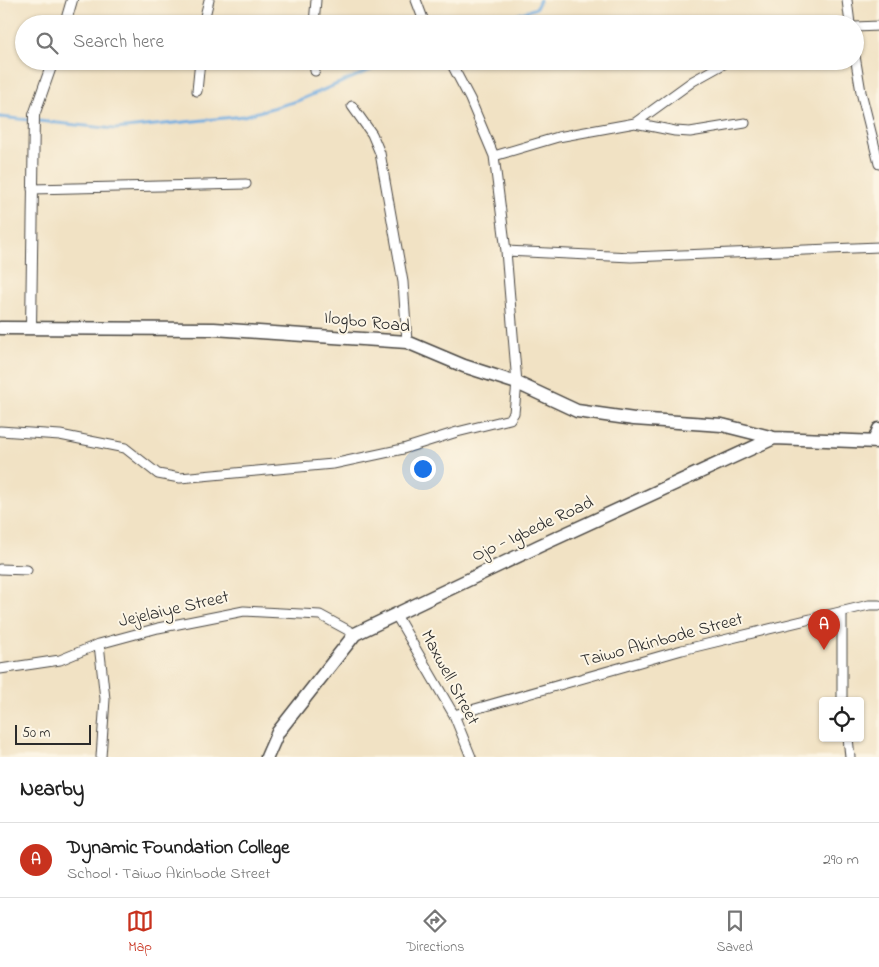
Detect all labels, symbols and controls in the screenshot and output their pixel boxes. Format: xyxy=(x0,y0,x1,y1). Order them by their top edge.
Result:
search box xyxy=(15,15,864,70)
icon: search xyxy=(33,29,61,57)
text: Search here xyxy=(73,29,164,56)
street label: Ilogbo Road xyxy=(323,306,411,341)
your location xyxy=(410,456,436,482)
street label: Ojo - Igbede Road xyxy=(468,490,599,570)
street label: Jejelaiye Street xyxy=(116,585,232,635)
street label: Taiwo Akinbode Street xyxy=(578,607,746,675)
pin: A xyxy=(808,609,840,650)
street label: Maxwell Street xyxy=(413,626,485,730)
map controls xyxy=(819,697,864,742)
button: locate xyxy=(819,697,864,742)
scale bar xyxy=(15,722,91,745)
text: 50 m xyxy=(22,723,50,744)
text: Nearby xyxy=(20,775,84,805)
text: Dynamic Foundation College xyxy=(67,835,290,862)
text: A xyxy=(31,848,41,872)
text: 290 m xyxy=(823,848,859,872)
text: School · Taiwo Akinbode Street xyxy=(67,862,270,886)
tab: Map xyxy=(126,907,154,958)
tab: Directions xyxy=(406,907,464,958)
tab: Saved xyxy=(716,907,753,958)

